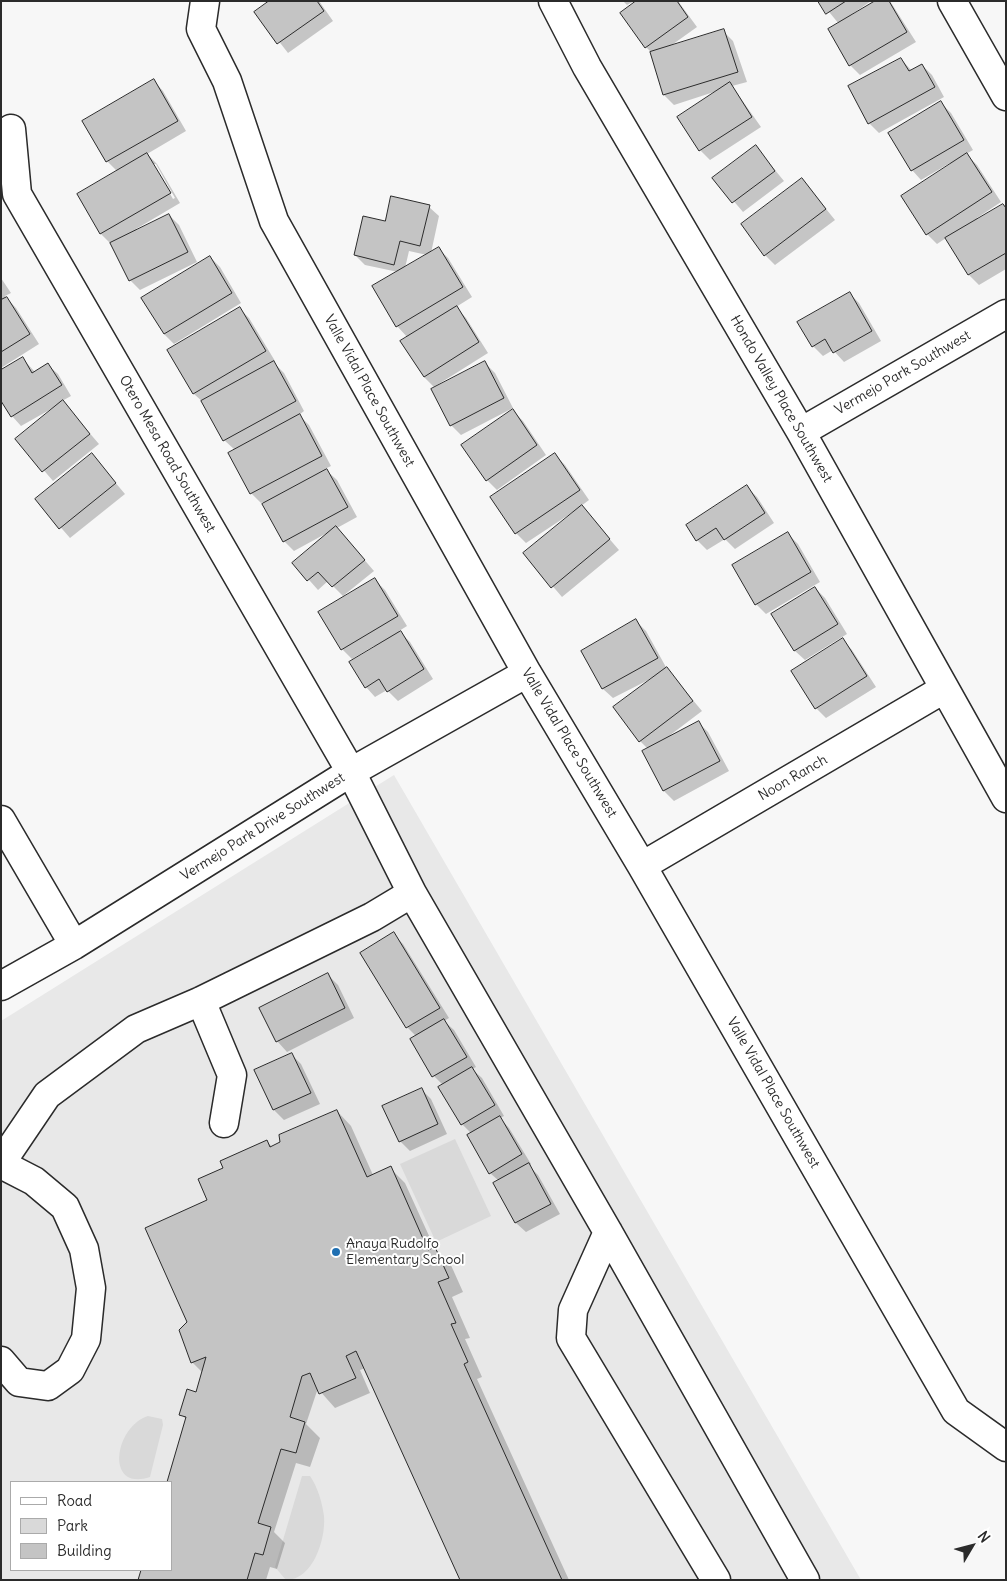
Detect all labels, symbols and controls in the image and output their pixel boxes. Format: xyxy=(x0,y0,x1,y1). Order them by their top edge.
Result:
street label: Valle Vidal Place Southwest xyxy=(320,312,418,470)
street label: Hondo Valley Place Southwest xyxy=(726,312,836,486)
street label: Vermejo Park Southwest xyxy=(832,327,974,419)
street label: Otero Mesa Road Southwest xyxy=(115,372,219,536)
street label: Valle Vidal Place Southwest xyxy=(518,665,620,821)
street label: Noon Ranch xyxy=(756,752,830,804)
street label: Vermejo Park Drive Southwest xyxy=(178,769,348,885)
street label: Valle Vidal Place Southwest xyxy=(723,1015,823,1171)
place label: Anaya Rudolfo Elementary School xyxy=(346,1236,464,1268)
marker: Anaya Rudolfo Elementary School xyxy=(330,1246,342,1258)
legend xyxy=(10,1481,172,1571)
text: Road xyxy=(57,1491,92,1510)
text: Park xyxy=(57,1516,88,1535)
north arrow xyxy=(947,1521,997,1571)
text: N xyxy=(974,1528,994,1546)
text: Building xyxy=(57,1541,112,1560)

